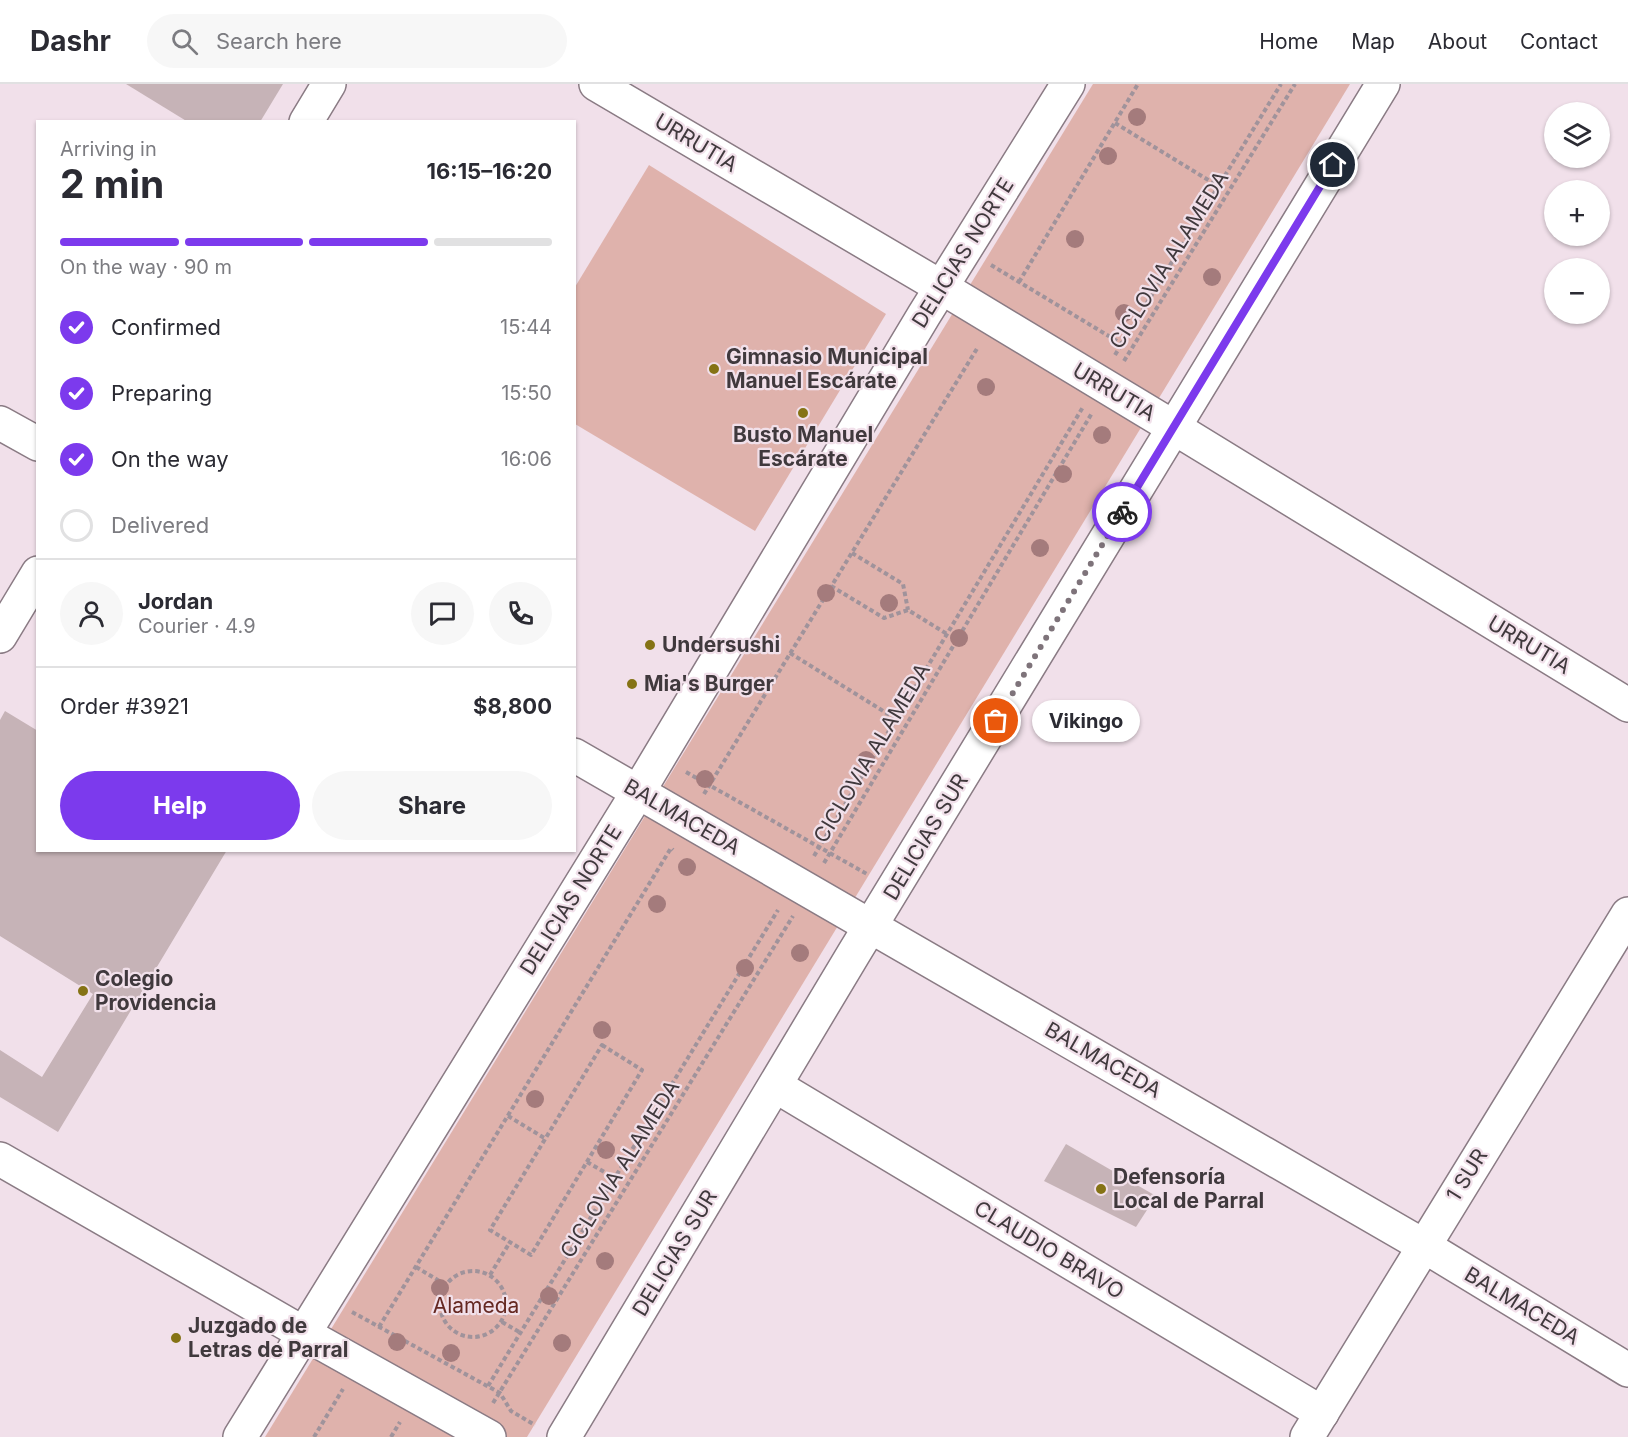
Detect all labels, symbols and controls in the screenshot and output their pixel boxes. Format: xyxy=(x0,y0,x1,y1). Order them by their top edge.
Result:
search box xyxy=(147,14,567,68)
text: Dashr xyxy=(30,24,111,58)
icon: search xyxy=(168,25,201,58)
text: Search here xyxy=(216,28,342,54)
text: Home xyxy=(1259,29,1318,54)
text: Map xyxy=(1351,29,1395,54)
text: About xyxy=(1428,29,1487,54)
text: Contact xyxy=(1520,29,1598,54)
map controls xyxy=(1544,102,1610,324)
button: layers xyxy=(1544,102,1610,168)
street label: URRUTIA xyxy=(650,108,742,177)
text: Arriving in xyxy=(60,137,157,161)
pin xyxy=(1307,139,1358,190)
icon: home xyxy=(1316,148,1349,181)
text: 16:15–16:20 xyxy=(427,158,552,184)
text: 2 min xyxy=(60,160,164,207)
street label: CICLOVIA ALAMEDA xyxy=(1104,166,1233,353)
street label: DELICIAS NORTE xyxy=(906,173,1019,332)
button: + xyxy=(1544,180,1610,246)
text: On the way · 90 m xyxy=(60,255,232,279)
button: − xyxy=(1544,258,1610,324)
icon: check xyxy=(60,311,93,344)
text: Confirmed xyxy=(111,314,221,340)
text: 15:44 xyxy=(500,315,552,339)
place label: Gimnasio Municipal Manuel Escárate xyxy=(726,344,928,393)
street label: URRUTIA xyxy=(1068,357,1160,426)
marker: Gimnasio Municipal Manuel Escárate xyxy=(707,362,721,376)
icon: check xyxy=(60,377,93,410)
text: Preparing xyxy=(111,380,212,406)
text: 15:50 xyxy=(501,381,552,405)
marker: Busto Manuel Escárate xyxy=(796,406,810,420)
place label: Busto Manuel Escárate xyxy=(733,422,873,471)
icon: check xyxy=(60,443,93,476)
text: On the way xyxy=(111,446,229,472)
text: 16:06 xyxy=(501,447,552,471)
courier xyxy=(1092,482,1152,542)
icon: bike xyxy=(1106,496,1139,529)
text: Delivered xyxy=(111,512,209,538)
button: person xyxy=(60,582,123,645)
button: chat xyxy=(411,582,474,645)
button: phone xyxy=(489,582,552,645)
text: Jordan xyxy=(138,588,213,614)
street label: URRUTIA xyxy=(1483,610,1575,679)
text: Courier · 4.9 xyxy=(138,614,256,638)
place label: Undersushi xyxy=(662,632,780,657)
marker: Undersushi xyxy=(643,638,657,652)
street label: CICLOVIA ALAMEDA xyxy=(808,659,935,847)
place label: Mia's Burger xyxy=(644,671,774,696)
marker: Mia's Burger xyxy=(625,677,639,691)
text: Order #3921 xyxy=(60,693,189,719)
text: $8,800 xyxy=(473,693,552,719)
pin xyxy=(970,695,1021,746)
callout: Vikingo xyxy=(1032,700,1140,742)
icon: bag xyxy=(979,704,1012,737)
text: Vikingo xyxy=(1049,709,1123,733)
street label: DELICIAS SUR xyxy=(878,769,973,904)
button: Help xyxy=(60,771,300,840)
button: Share xyxy=(312,771,552,840)
street label: BALMACEDA xyxy=(620,773,745,860)
street label: DELICIAS NORTE xyxy=(514,820,627,979)
place label: Colegio Providencia xyxy=(95,966,217,1015)
marker: Colegio Providencia xyxy=(76,984,90,998)
street label: BALMACEDA xyxy=(1041,1016,1166,1103)
street label: CICLOVIA ALAMEDA xyxy=(555,1075,684,1262)
street label: 1 SUR xyxy=(1441,1144,1492,1206)
place label: Defensoría Local de Parral xyxy=(1113,1164,1264,1213)
marker: Defensoría Local de Parral xyxy=(1094,1182,1108,1196)
street label: DELICIAS SUR xyxy=(627,1185,722,1320)
street label: CLAUDIO BRAVO xyxy=(970,1195,1128,1304)
street label: BALMACEDA xyxy=(1460,1261,1584,1350)
park label: Alameda xyxy=(433,1293,519,1318)
place label: Juzgado de Letras de Parral xyxy=(188,1313,348,1362)
marker: Juzgado de Letras de Parral xyxy=(169,1331,183,1345)

